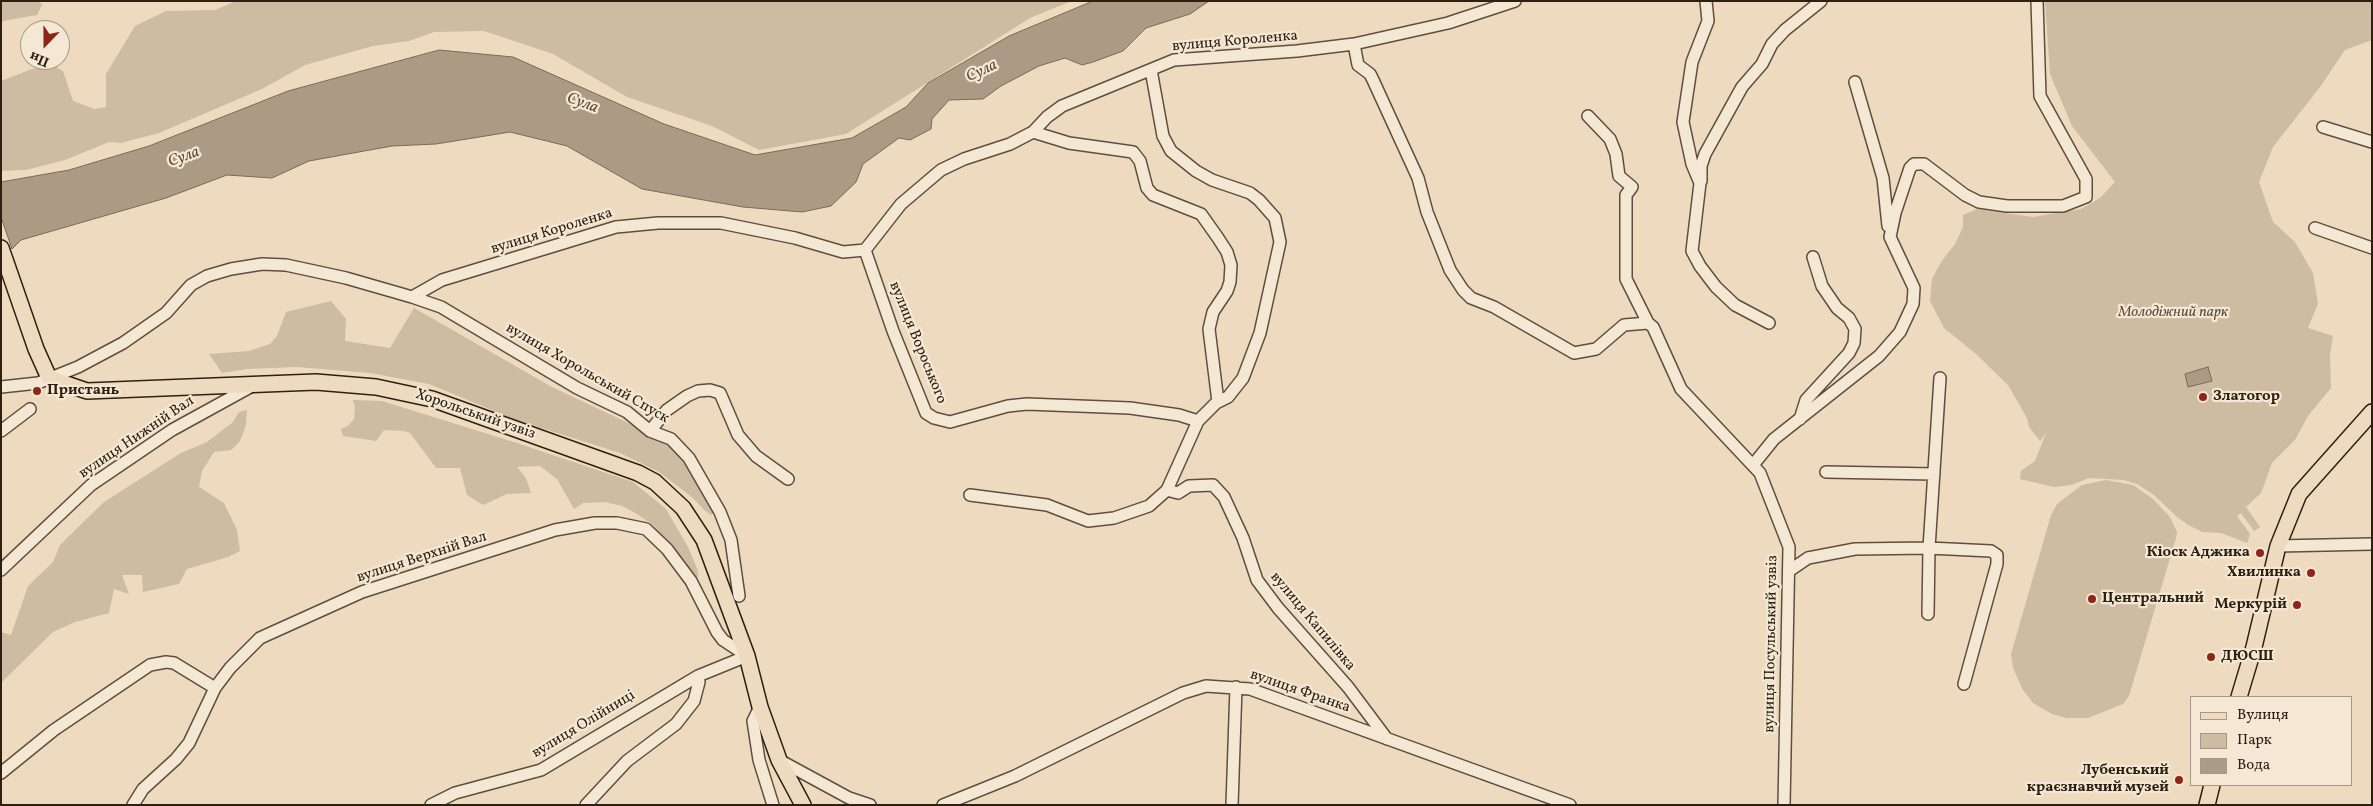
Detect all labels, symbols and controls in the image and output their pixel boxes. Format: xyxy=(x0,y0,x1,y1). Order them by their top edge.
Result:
north arrow xyxy=(20,20,70,70)
street label: вулиця Короленка xyxy=(1171,28,1299,56)
text: Пн xyxy=(27,46,52,71)
water label: Сула xyxy=(963,57,1001,87)
water label: Сула xyxy=(564,89,600,119)
water label: Сула xyxy=(166,143,202,173)
street label: вулиця Короленка xyxy=(489,205,615,259)
street label: вулиця Вороського xyxy=(884,279,950,407)
park label: Молодіжний парк xyxy=(2118,304,2228,322)
street label: вулиця Хорольський Спуск xyxy=(502,320,672,428)
place label: Пристань xyxy=(47,382,119,400)
marker: Пристань xyxy=(31,385,43,397)
street label: Хорольський узвіз xyxy=(413,386,537,444)
place label: Златогор xyxy=(2213,388,2280,406)
marker: Златогор xyxy=(2197,391,2209,403)
street label: вулиця Нижній Вал xyxy=(76,393,198,483)
street label: вулиця Верхній Вал xyxy=(355,529,489,587)
place label: Кіоск Аджика xyxy=(2147,544,2250,562)
marker: Кіоск Аджика xyxy=(2254,547,2266,559)
street label: вулиця Посульський узвіз xyxy=(1761,555,1783,733)
place label: Хвилинка xyxy=(2227,564,2301,582)
marker: Хвилинка xyxy=(2305,567,2317,579)
street label: вулиця Капилівка xyxy=(1265,569,1359,675)
place label: Центральний xyxy=(2102,590,2204,608)
marker: Центральний xyxy=(2086,593,2098,605)
place label: Меркурій xyxy=(2214,596,2287,614)
marker: Меркурій xyxy=(2291,599,2303,611)
place label: ДЮСШ xyxy=(2221,648,2274,666)
marker: ДЮСШ xyxy=(2205,651,2217,663)
street label: вулиця Франка xyxy=(1248,666,1352,718)
street label: вулиця Олійниці xyxy=(529,687,639,763)
legend xyxy=(2190,696,2353,786)
text: Вулиця xyxy=(2237,705,2288,726)
text: Парк xyxy=(2237,730,2272,751)
text: Вода xyxy=(2237,755,2270,776)
place label: Лубенський краєзнавчий музей xyxy=(2027,762,2169,797)
marker: Лубенський краєзнавчий музей xyxy=(2173,774,2185,786)

